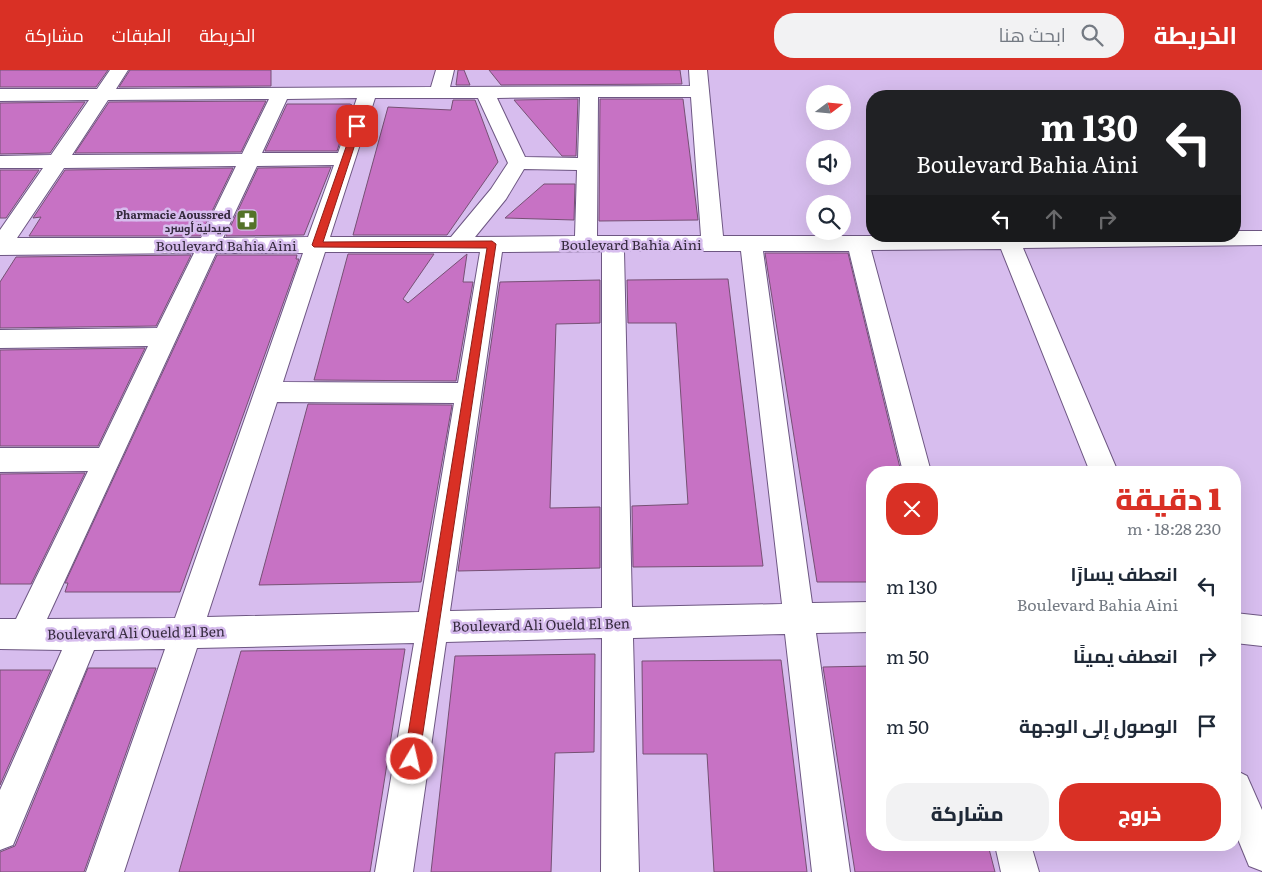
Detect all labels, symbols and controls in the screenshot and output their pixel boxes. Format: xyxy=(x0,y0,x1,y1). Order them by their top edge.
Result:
search box xyxy=(774,13,1124,58)
text: الخريطة xyxy=(1154,16,1237,51)
text: ابحث هنا xyxy=(999,20,1066,48)
text: مشاركة xyxy=(25,21,84,48)
text: الطبقات xyxy=(112,21,171,48)
text: الخريطة xyxy=(199,21,256,48)
icon: search xyxy=(1078,21,1106,49)
north arrow xyxy=(806,85,851,130)
map controls xyxy=(806,85,851,240)
text: 130 m xyxy=(1040,100,1138,152)
pin xyxy=(336,105,378,147)
icon: left xyxy=(1156,110,1221,175)
icon: arrive xyxy=(343,112,371,140)
button: sound xyxy=(806,140,851,185)
text: Boulevard Bahia Aini xyxy=(916,147,1138,180)
button: search xyxy=(806,195,851,240)
icon: left xyxy=(987,205,1015,233)
icon: ahead xyxy=(1040,205,1068,233)
icon: right xyxy=(1093,205,1121,233)
place label: Pharmacie Aoussred صيدلية أوسرد xyxy=(116,206,231,236)
pharmacy icon: Pharmacie Aoussred صيدلية أوسرد xyxy=(235,208,259,232)
street label: Boulevard Bahia Aini xyxy=(560,234,702,254)
street label: Boulevard Bahia Aini xyxy=(155,235,297,255)
text: 1 دقيقة xyxy=(1115,475,1221,519)
button: close xyxy=(886,483,938,535)
text: 230 m · 18:28 xyxy=(1127,516,1221,540)
text: انعطف يسارًا xyxy=(1071,559,1178,587)
text: 130 m xyxy=(886,572,937,600)
icon: left xyxy=(1193,572,1221,600)
text: Boulevard Bahia Aini xyxy=(1017,592,1178,616)
street label: Boulevard Ali Oueld El Ben xyxy=(452,612,630,636)
street label: Boulevard Ali Oueld El Ben xyxy=(47,620,225,644)
text: انعطف يمينًا xyxy=(1073,641,1178,669)
text: 50 m xyxy=(886,642,929,670)
icon: right xyxy=(1193,642,1221,670)
text: الوصول إلى الوجهة xyxy=(1019,711,1178,739)
text: 50 m xyxy=(886,712,929,740)
icon: arrive xyxy=(1193,712,1221,740)
position arrow xyxy=(385,732,437,784)
button: مشاركة xyxy=(886,783,1049,841)
button: خروج xyxy=(1059,783,1221,841)

